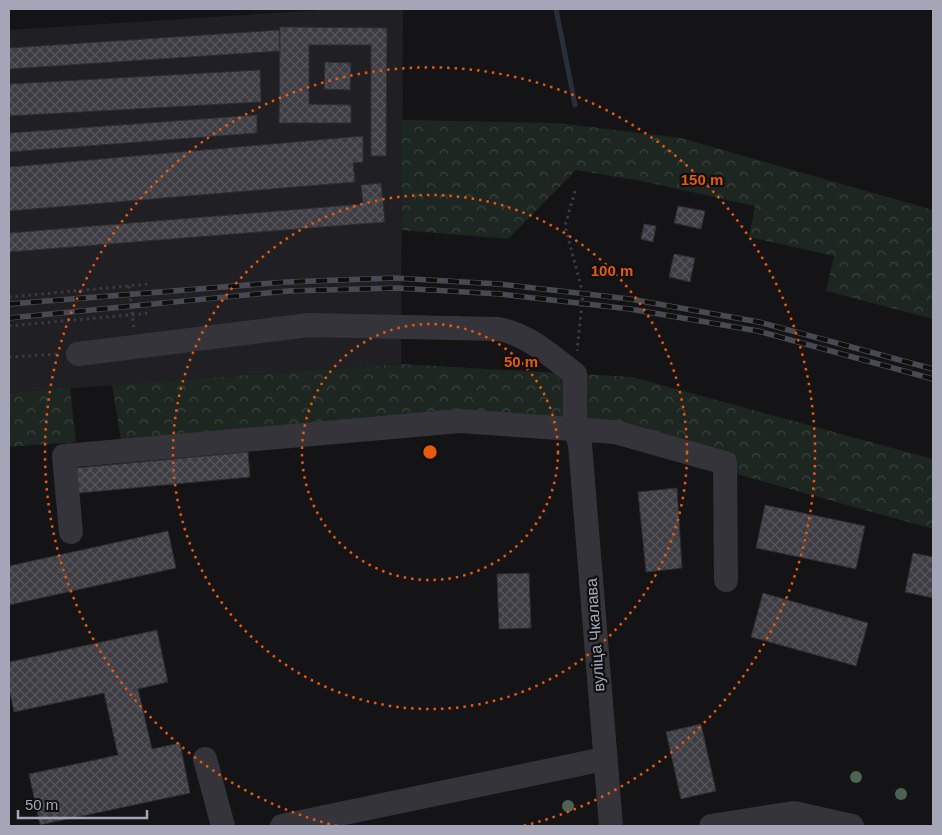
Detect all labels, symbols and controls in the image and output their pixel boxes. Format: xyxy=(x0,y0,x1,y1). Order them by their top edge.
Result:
text: 150 m xyxy=(681,171,723,188)
text: 100 m xyxy=(591,262,633,279)
text: 50 m xyxy=(504,353,538,370)
centre of rings xyxy=(421,443,439,461)
street label: вуліца Чкалава xyxy=(583,578,607,692)
scale bar xyxy=(18,788,146,820)
text: 50 m xyxy=(25,796,58,813)

